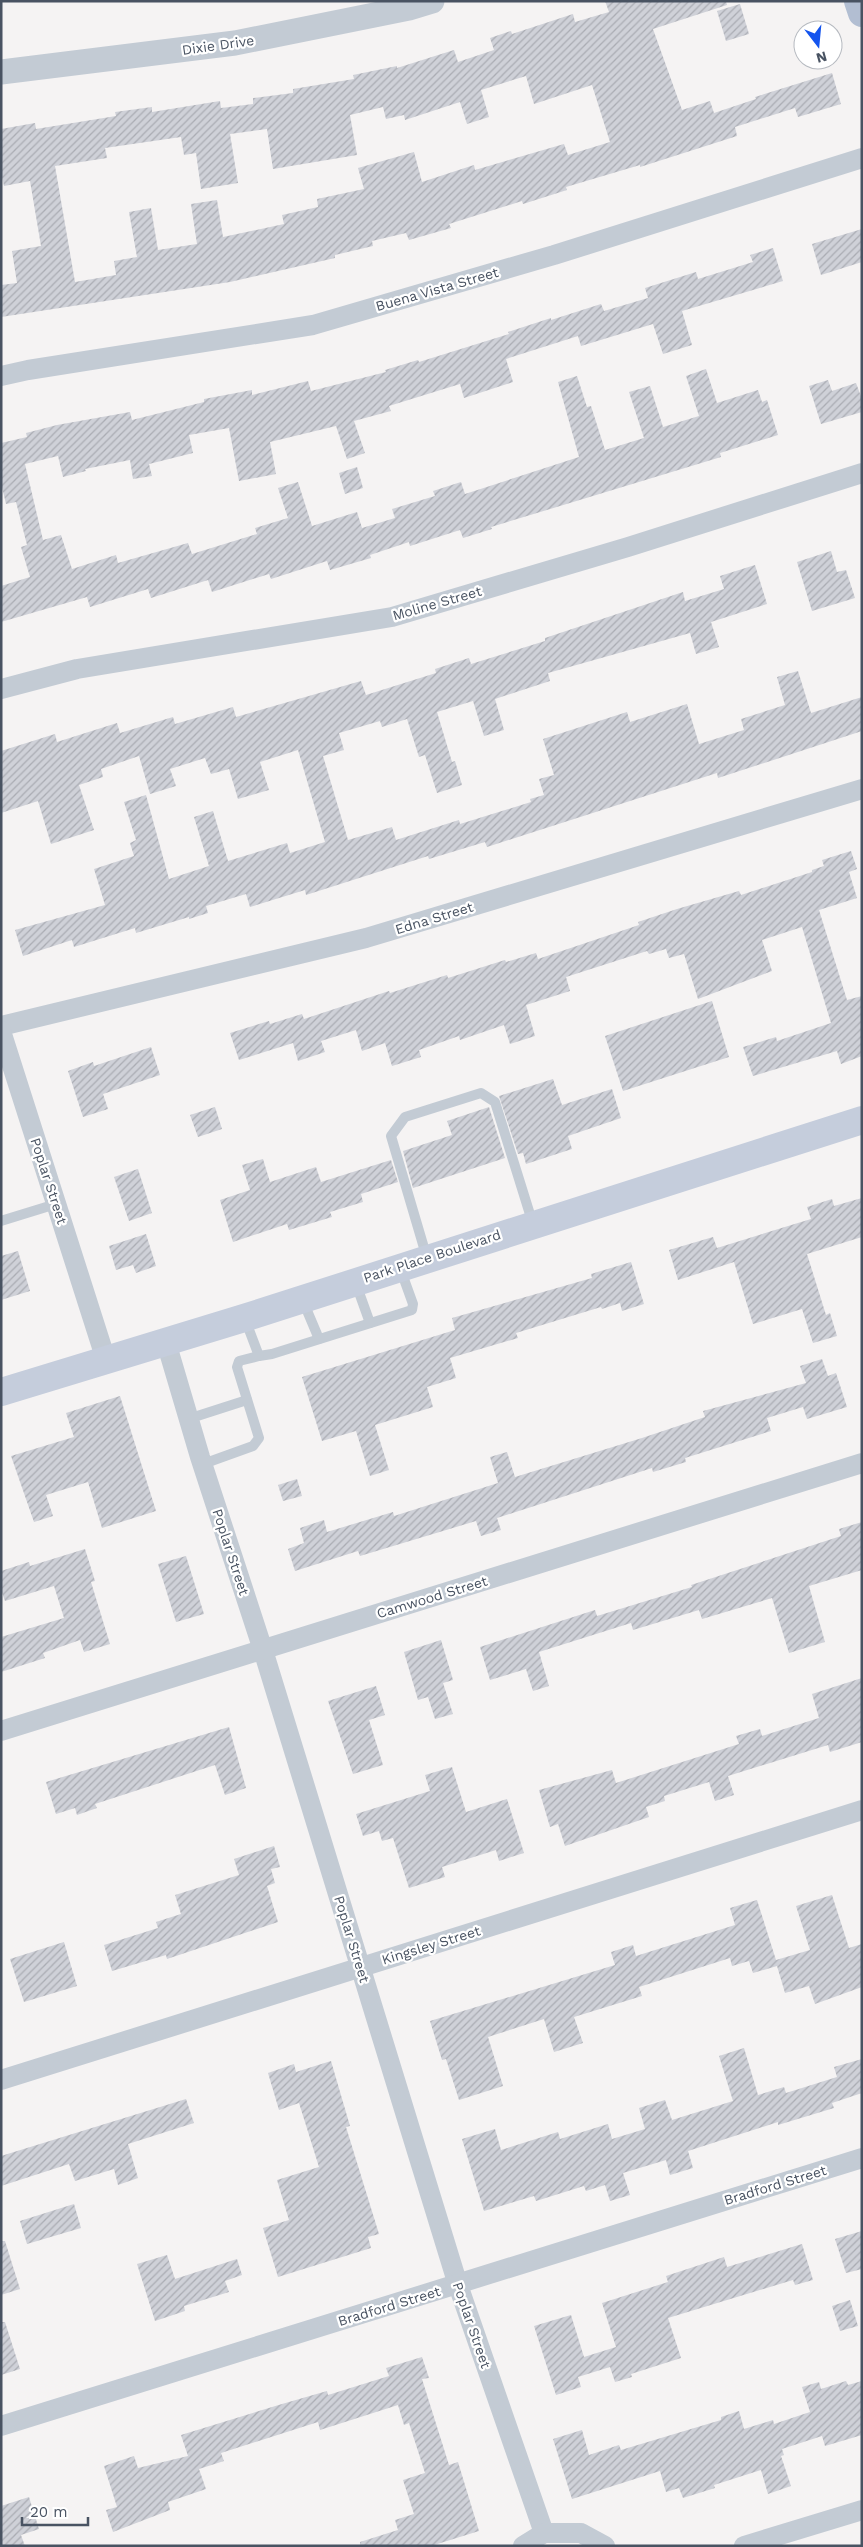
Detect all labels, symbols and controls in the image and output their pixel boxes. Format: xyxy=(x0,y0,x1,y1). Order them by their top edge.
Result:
north arrow xyxy=(793,20,843,70)
street label: Dixie Drive xyxy=(181,32,255,58)
text: N xyxy=(814,48,829,67)
street label: Buena Vista Street xyxy=(374,264,500,314)
street label: Moline Street xyxy=(391,583,484,623)
street label: Edna Street xyxy=(393,899,475,937)
street label: Poplar Street xyxy=(27,1136,71,1226)
street label: Park Place Boulevard xyxy=(361,1226,503,1286)
street label: Poplar Street xyxy=(209,1507,253,1597)
street label: Camwood Street xyxy=(375,1573,489,1621)
street label: Poplar Street xyxy=(331,1894,373,1985)
street label: Kingsley Street xyxy=(380,1922,482,1968)
street label: Bradford Street xyxy=(722,2162,828,2208)
street label: Poplar Street xyxy=(450,2280,494,2370)
street label: Bradford Street xyxy=(336,2283,442,2329)
scale bar xyxy=(22,2494,89,2526)
text: 20 m xyxy=(30,2503,68,2521)

